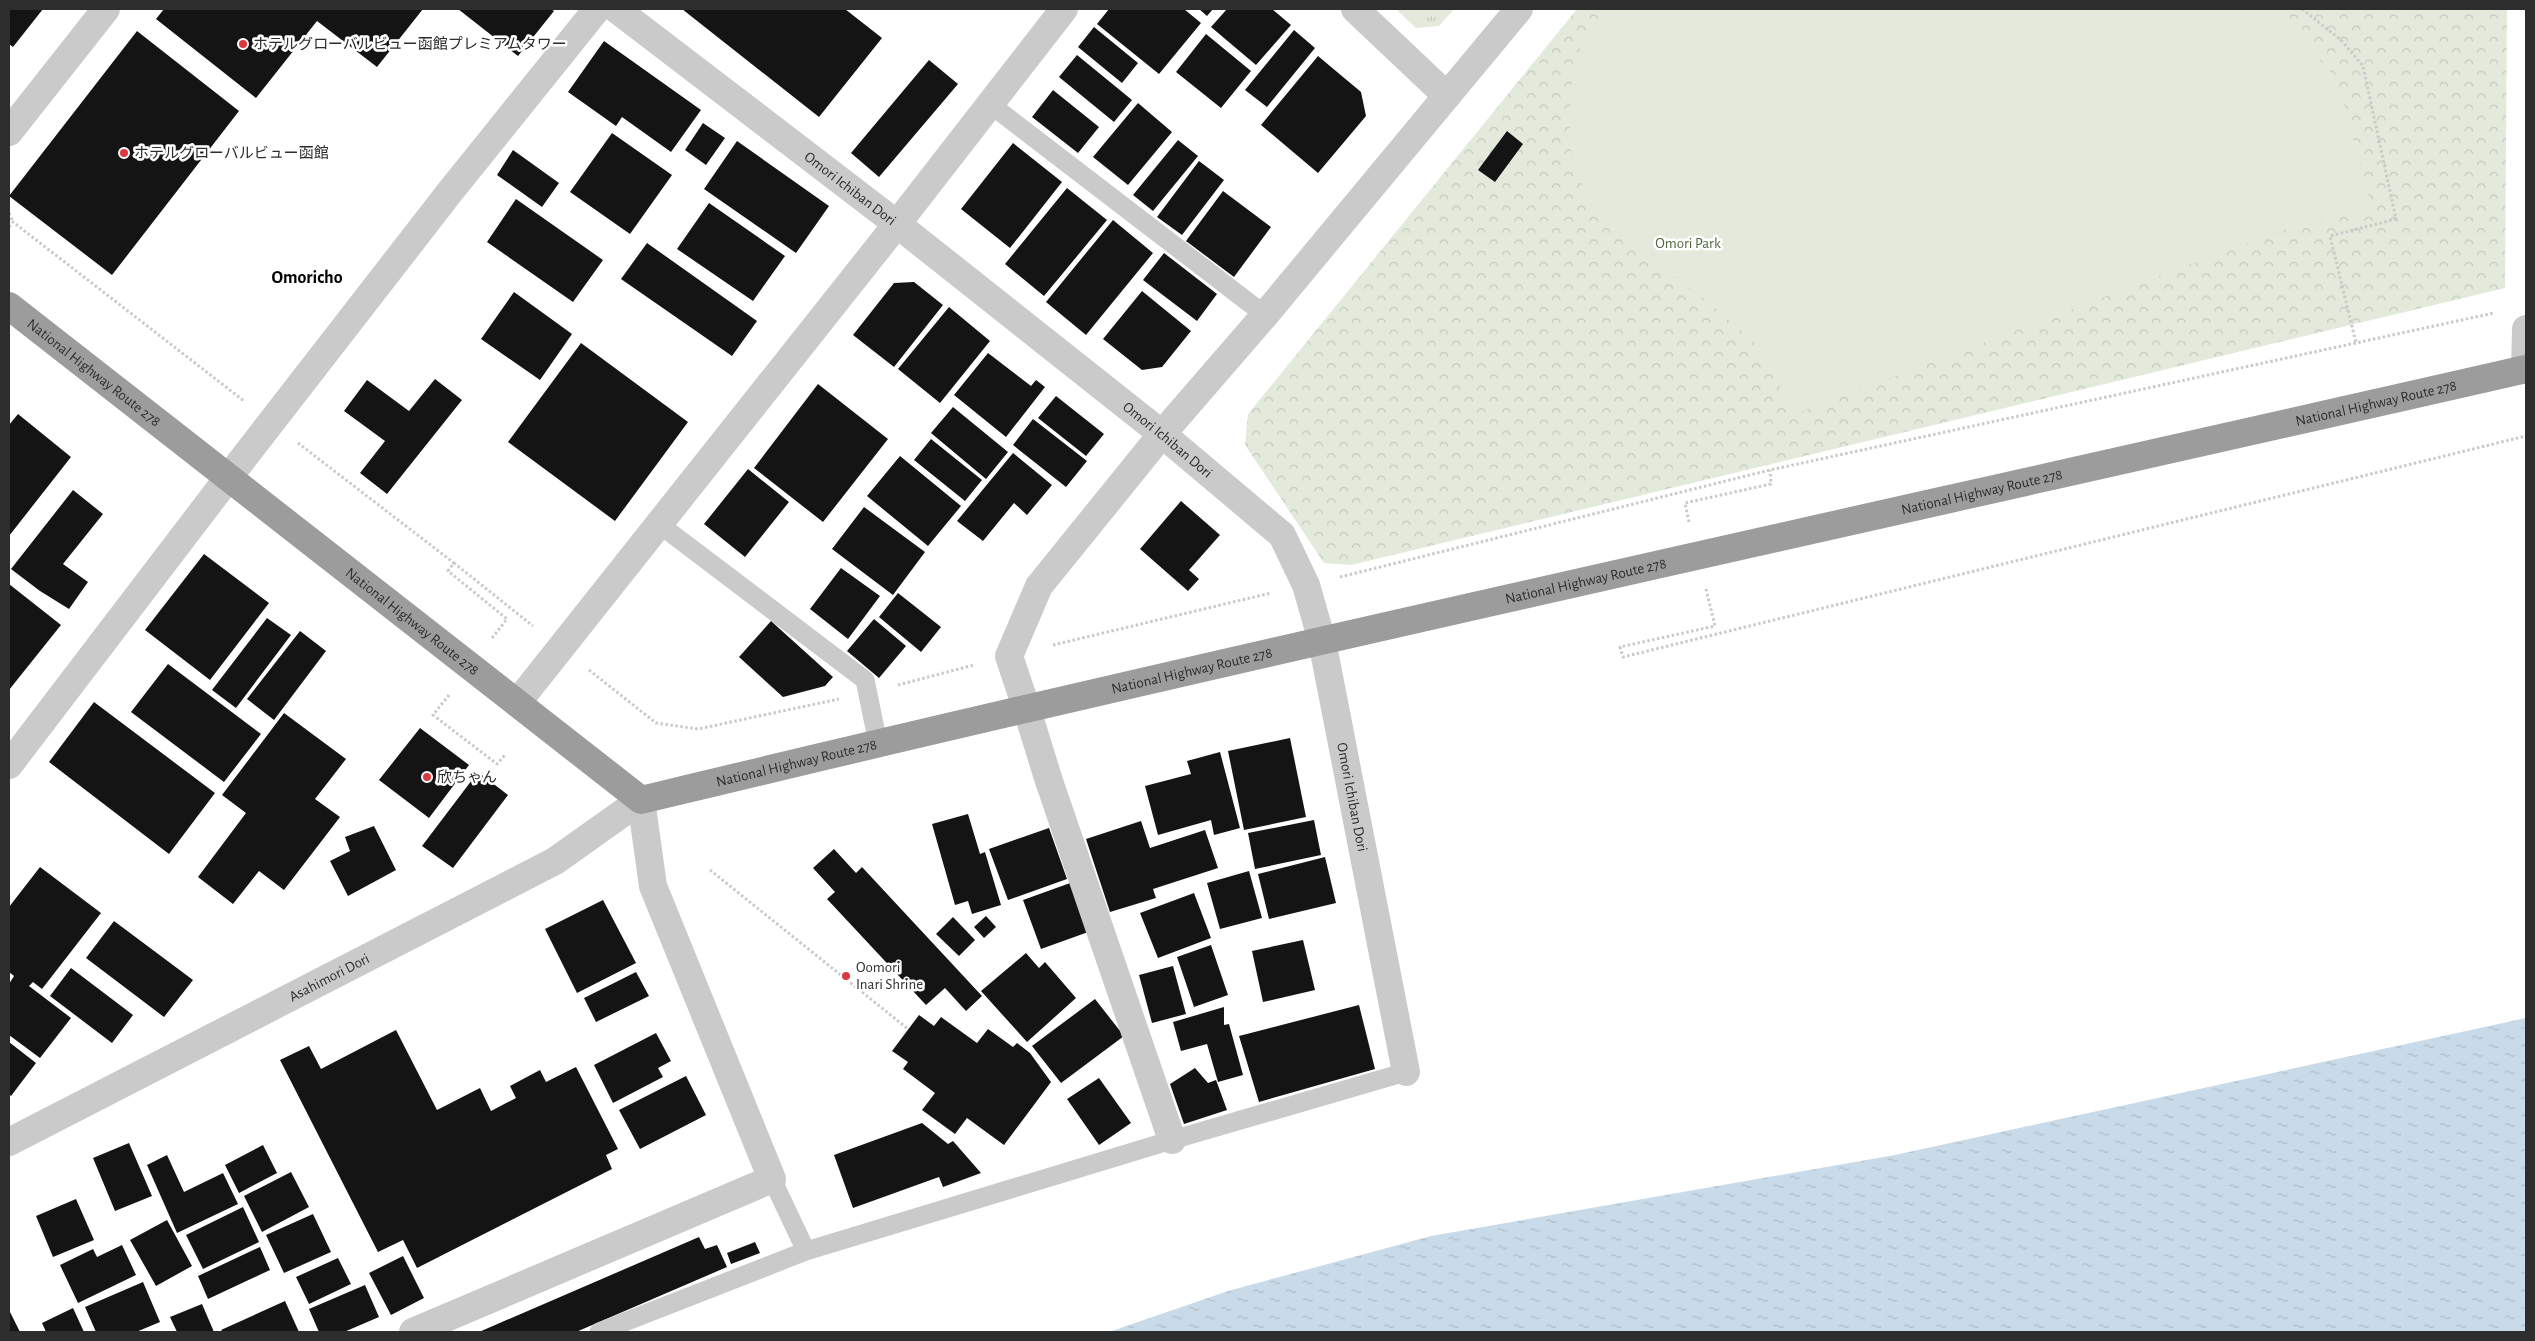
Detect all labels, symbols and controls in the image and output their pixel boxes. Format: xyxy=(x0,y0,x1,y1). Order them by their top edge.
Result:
place label: ホテルグローバルビュー函館プレミアムタワー xyxy=(253,36,567,52)
marker: ホテルグローバルビュー函館プレミアムタワー xyxy=(237,38,249,50)
place label: ホテルグローバルビュー函館 xyxy=(134,145,329,161)
marker: ホテルグローバルビュー函館 xyxy=(118,147,130,159)
street label: Omori Ichiban Dori xyxy=(802,149,899,228)
park label: Omori Park xyxy=(1655,236,1721,251)
district label: Omoricho xyxy=(271,269,343,287)
street label: National Highway Route 278 xyxy=(25,316,164,429)
street label: National Highway Route 278 xyxy=(2294,378,2458,428)
street label: Omori Ichiban Dori xyxy=(1120,399,1215,481)
street label: National Highway Route 278 xyxy=(1900,466,2064,517)
street label: National Highway Route 278 xyxy=(1504,555,1668,606)
street label: National Highway Route 278 xyxy=(343,565,482,678)
street label: National Highway Route 278 xyxy=(1110,645,1274,696)
street label: National Highway Route 278 xyxy=(715,737,878,789)
street label: Omori Ichiban Dori xyxy=(1334,741,1370,853)
place label: 欣ちゃん xyxy=(437,769,497,785)
marker: 欣ちゃん xyxy=(421,771,433,783)
street label: Asahimori Dori xyxy=(286,950,372,1004)
place label: Oomori Inari Shrine xyxy=(856,960,923,992)
marker: Oomori Inari Shrine xyxy=(840,970,852,982)

